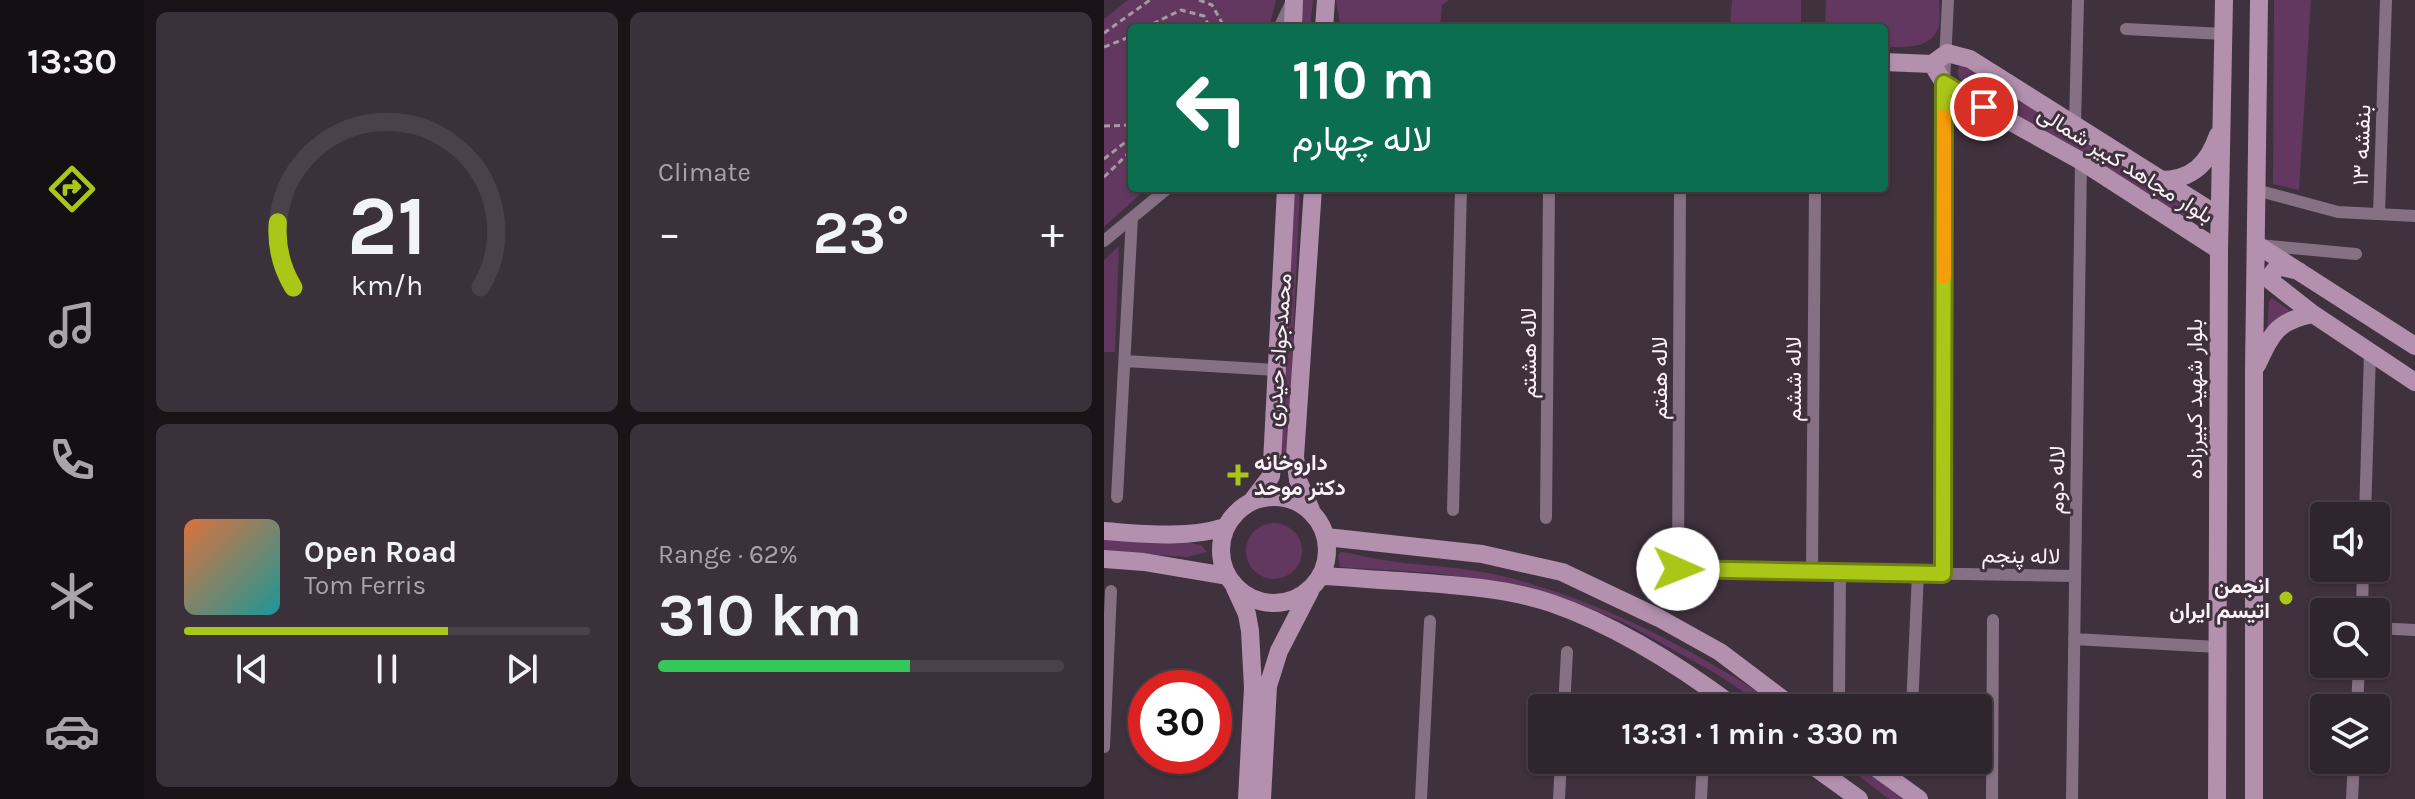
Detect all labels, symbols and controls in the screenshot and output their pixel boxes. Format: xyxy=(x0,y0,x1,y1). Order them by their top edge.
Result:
text: 13:30 xyxy=(27,40,117,82)
text: 110 m xyxy=(1292,47,1435,112)
icon: left xyxy=(1160,56,1264,160)
pin xyxy=(1950,73,2018,141)
icon: arrive xyxy=(1962,85,2006,129)
street label: بلوار مجاهد کبیر شمالی xyxy=(2033,100,2218,229)
street label: بنفشه ۱۳ xyxy=(2348,104,2376,186)
text: لاله چهارم xyxy=(1292,118,1432,160)
text: Climate xyxy=(658,157,751,188)
icon: directions xyxy=(44,161,100,217)
text: 21 xyxy=(347,177,427,274)
text: 23° xyxy=(813,198,909,268)
text: − xyxy=(658,208,681,259)
text: + xyxy=(1041,208,1064,259)
text: km/h xyxy=(351,269,423,302)
street label: محمدجواد حیدری xyxy=(1261,272,1297,428)
icon: music xyxy=(44,297,100,353)
street label: لاله هشتم xyxy=(1516,307,1543,399)
street label: بلوار شهید کبیرزاده xyxy=(2182,319,2208,479)
street label: لاله هفتم xyxy=(1647,336,1674,420)
street label: لاله ششم xyxy=(1781,336,1808,422)
icon: phone xyxy=(44,432,100,488)
street label: لاله دوم xyxy=(2043,445,2072,515)
place label: داروخانه دکتر موحد xyxy=(1254,450,1346,501)
marker: داروخانه دکتر موحد xyxy=(1229,466,1247,484)
map controls xyxy=(2310,502,2390,774)
button: sound xyxy=(2310,502,2390,582)
position arrow xyxy=(1636,527,1720,611)
text: Open Road xyxy=(304,534,457,570)
text: Range · 62% xyxy=(658,539,798,570)
street label: لاله پنجم xyxy=(1981,542,2061,571)
icon: climate xyxy=(44,568,100,624)
text: Tom Ferris xyxy=(304,570,426,601)
place label: انجمن اتیسم ایران xyxy=(2169,573,2270,625)
text: 310 km xyxy=(658,580,862,650)
marker: انجمن اتیسم ایران xyxy=(2277,589,2295,607)
button: search xyxy=(2310,598,2390,678)
icon: previous xyxy=(230,647,274,691)
icon: pause xyxy=(365,647,409,691)
icon: next xyxy=(500,647,544,691)
speed limit sign: 30 xyxy=(1128,670,1232,774)
button: layers xyxy=(2310,694,2390,774)
icon: car xyxy=(44,703,100,759)
text: 13:31 · 1 min · 330 m xyxy=(1621,716,1899,752)

